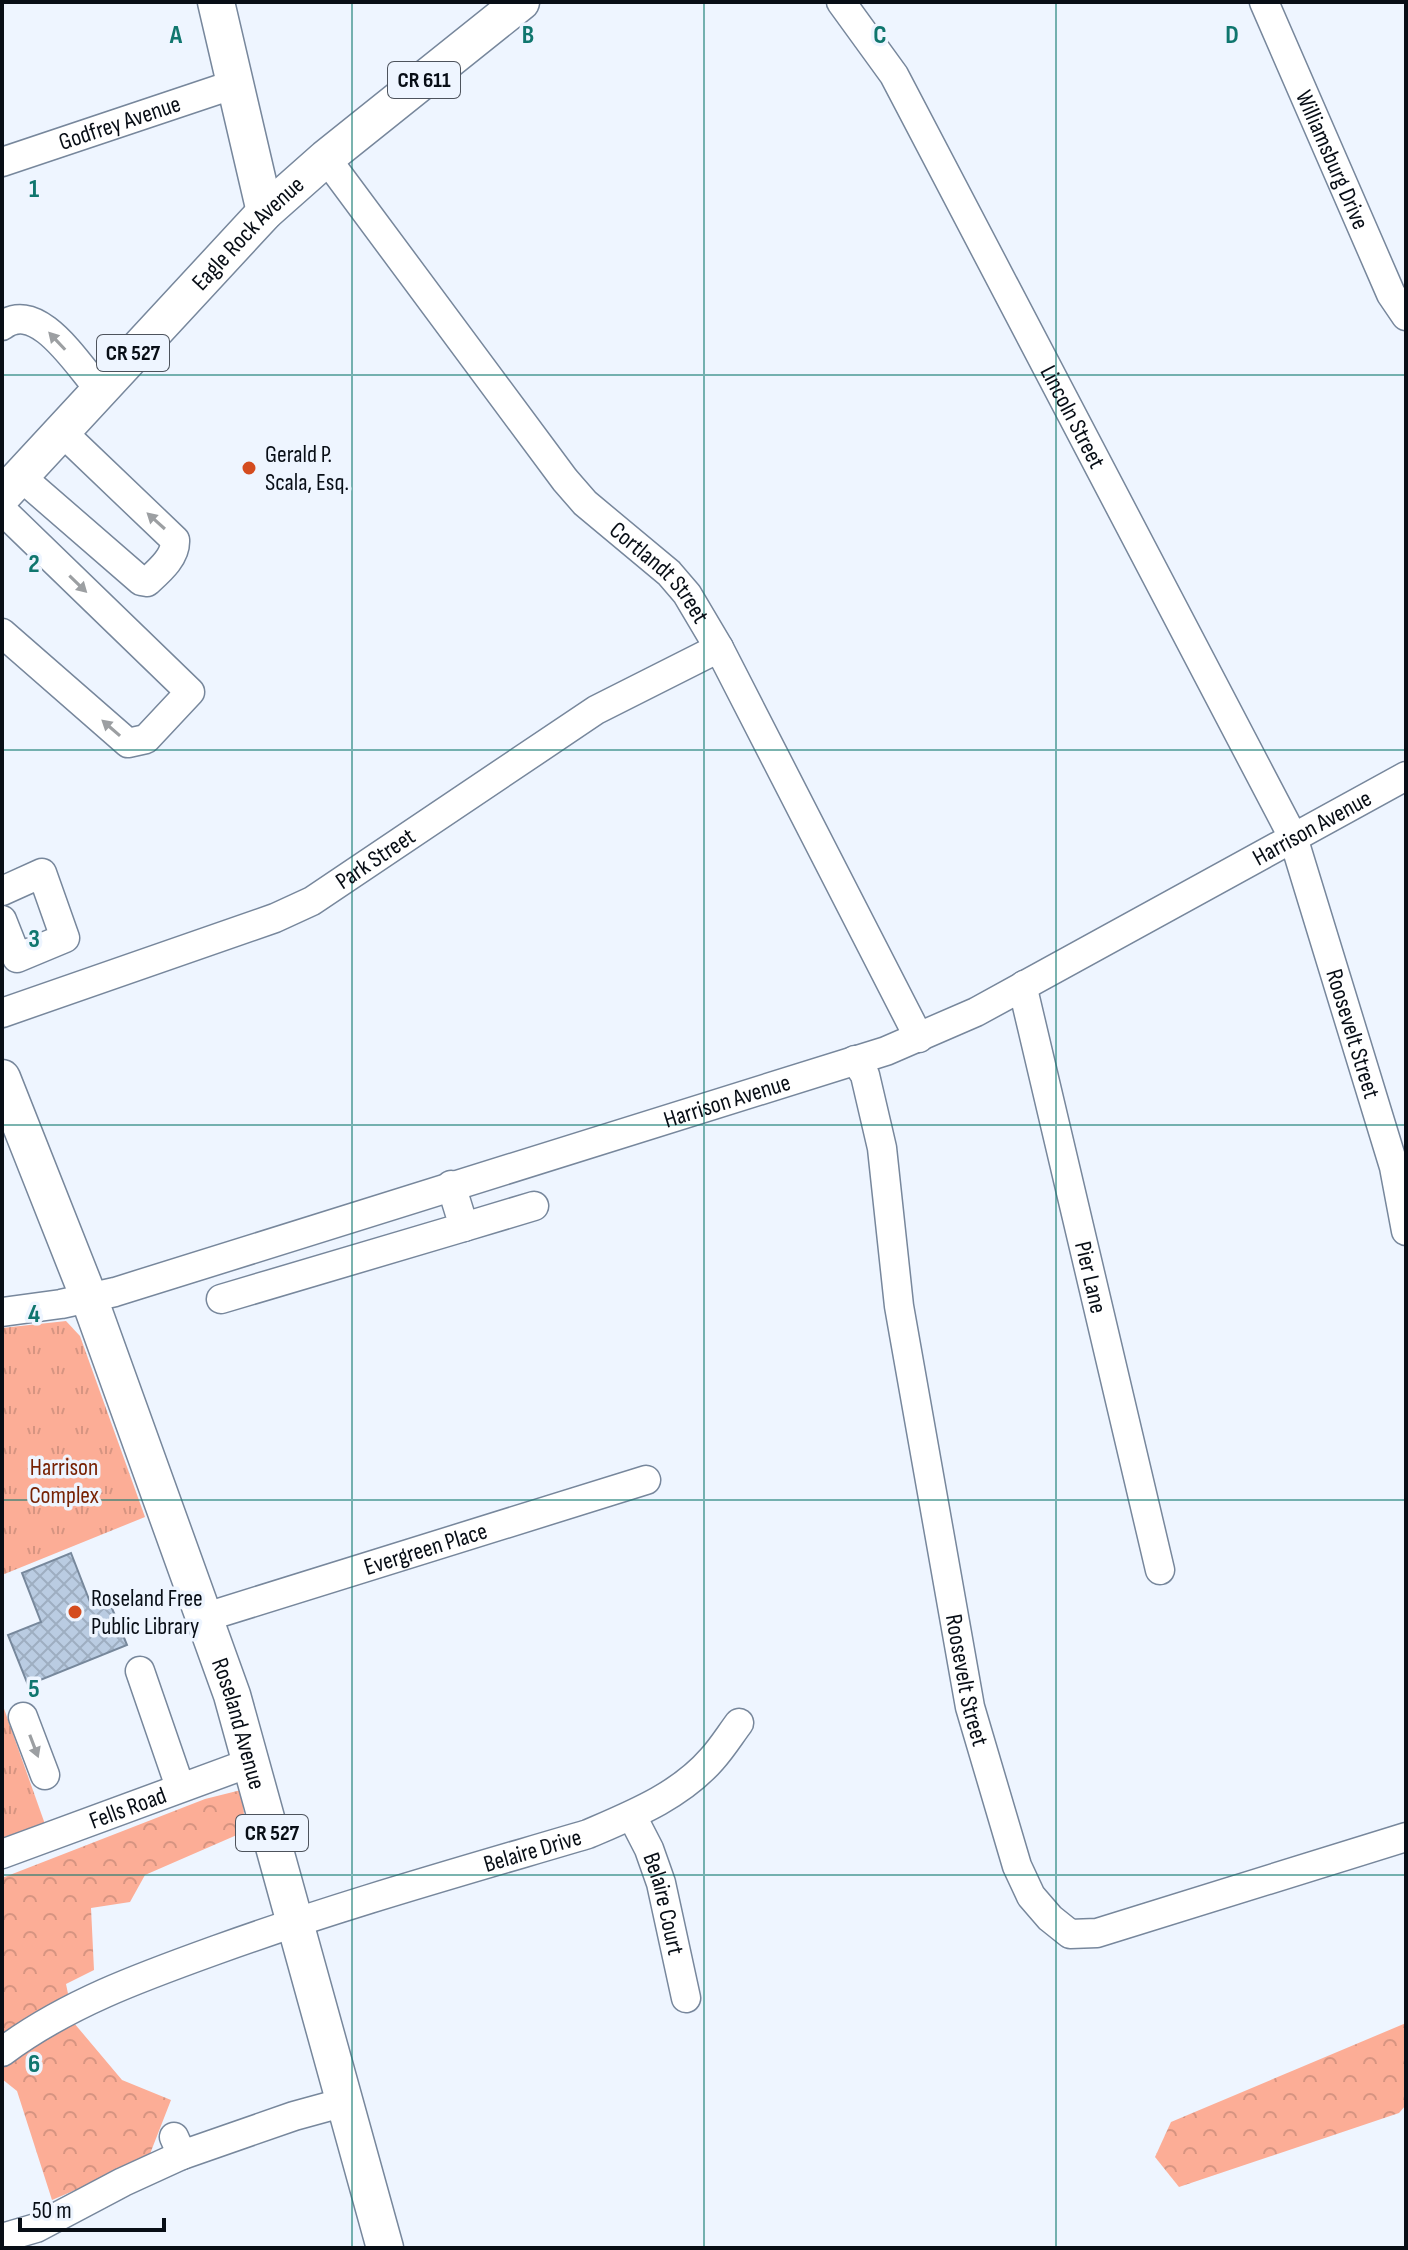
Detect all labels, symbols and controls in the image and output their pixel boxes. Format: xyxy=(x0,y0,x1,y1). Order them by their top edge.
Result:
text: A xyxy=(169,20,183,51)
text: B xyxy=(522,20,534,51)
text: C xyxy=(873,20,887,51)
text: D xyxy=(1225,20,1239,51)
road number: CR 611 xyxy=(388,62,460,98)
street label: Williamsburg Drive xyxy=(1290,86,1376,234)
street label: Godfrey Avenue xyxy=(55,89,184,157)
street label: Eagle Rock Avenue xyxy=(186,170,310,296)
text: 1 xyxy=(29,174,39,205)
one-way arrow xyxy=(48,331,66,350)
road number: CR 527 xyxy=(97,335,169,371)
street label: Lincoln Street xyxy=(1034,360,1112,473)
place label: Gerald P. Scala, Esq. xyxy=(265,440,349,497)
marker: Gerald P. Scala, Esq. xyxy=(240,459,258,477)
one-way arrow xyxy=(147,513,166,531)
street label: Cortlandt Street xyxy=(604,515,715,628)
text: 2 xyxy=(28,549,40,580)
one-way arrow xyxy=(68,574,87,593)
one-way arrow xyxy=(102,720,122,737)
street label: Harrison Avenue xyxy=(1248,783,1376,872)
street label: Park Street xyxy=(330,821,421,896)
text: 3 xyxy=(28,924,40,955)
street label: Roosevelt Street xyxy=(1320,965,1387,1102)
street label: Harrison Avenue xyxy=(660,1067,794,1134)
street label: Pier Lane xyxy=(1068,1238,1113,1316)
text: 4 xyxy=(28,1299,40,1330)
park label: Harrison Complex xyxy=(29,1453,99,1510)
street label: Evergreen Place xyxy=(360,1516,491,1581)
place label: Roseland Free Public Library xyxy=(91,1584,203,1641)
marker: Roseland Free Public Library xyxy=(66,1603,84,1621)
street label: Roosevelt Street xyxy=(939,1612,995,1749)
street label: Roseland Avenue xyxy=(205,1654,272,1793)
text: 5 xyxy=(28,1674,40,1705)
one-way arrow xyxy=(28,1734,41,1758)
street label: Fells Road xyxy=(85,1780,170,1835)
road number: CR 527 xyxy=(236,1815,308,1851)
street label: Belaire Drive xyxy=(480,1822,585,1878)
street label: Belaire Court xyxy=(637,1849,691,1957)
text: 6 xyxy=(28,2049,40,2080)
scale bar xyxy=(20,2182,164,2232)
text: 50 m xyxy=(32,2196,72,2225)

